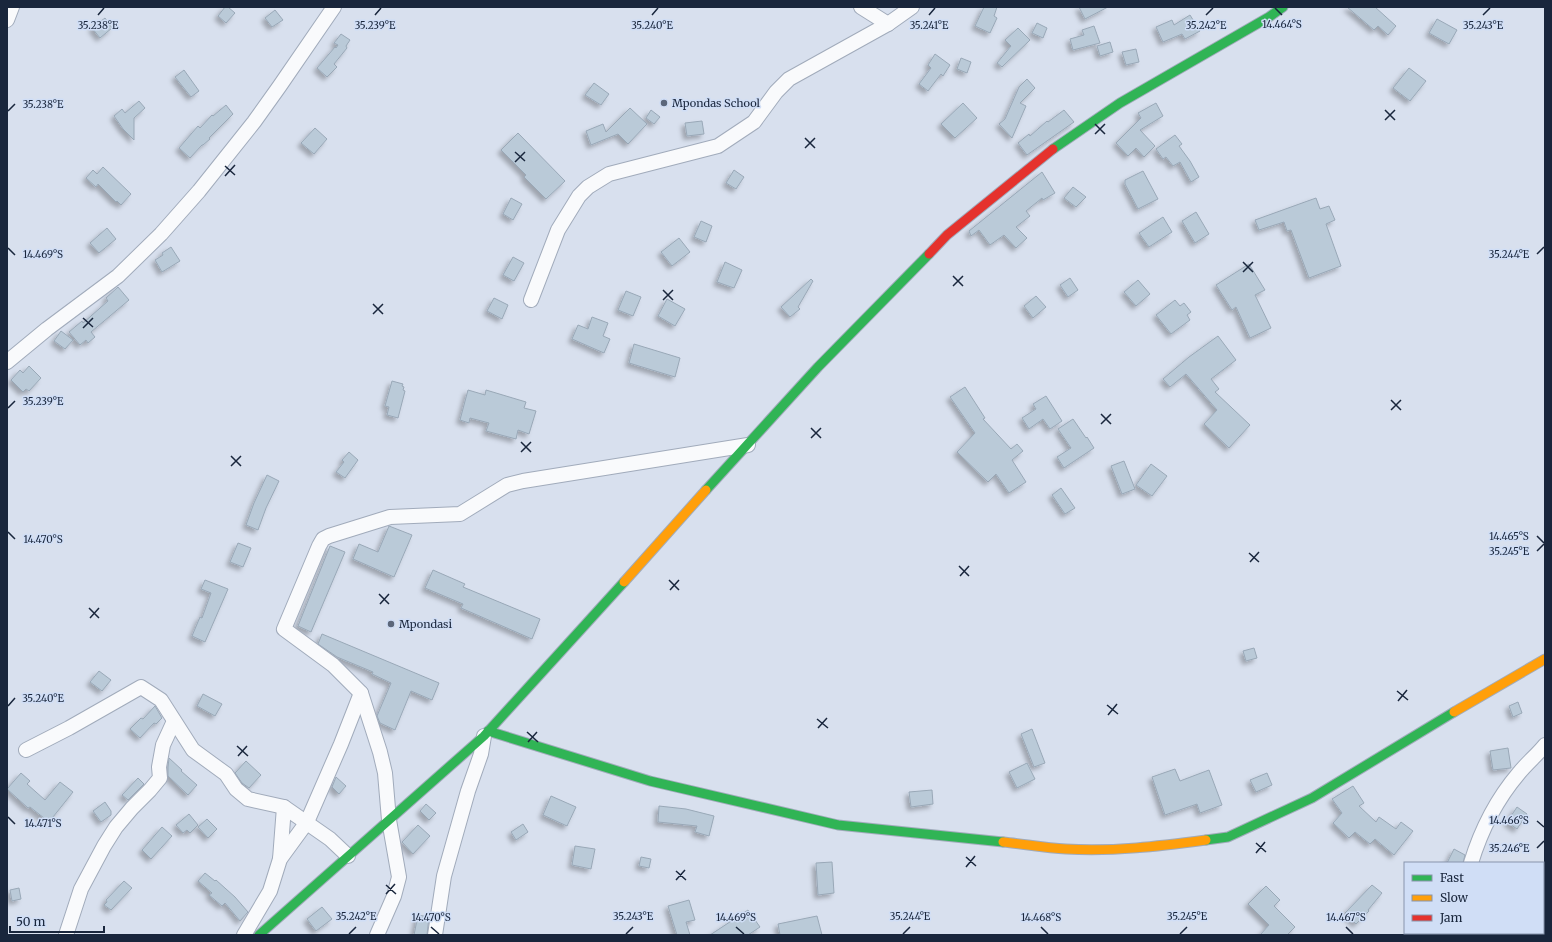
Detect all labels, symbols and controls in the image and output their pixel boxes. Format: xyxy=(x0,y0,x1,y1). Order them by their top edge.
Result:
text: 14.464°S xyxy=(1262,18,1302,31)
text: 35.238°E xyxy=(78,19,119,32)
text: 35.239°E xyxy=(355,19,396,32)
text: 35.240°E xyxy=(631,19,673,32)
text: 35.241°E xyxy=(910,19,949,32)
text: 35.242°E xyxy=(1186,19,1227,32)
text: 35.243°E xyxy=(1463,19,1504,32)
place label: Mpondas School xyxy=(672,96,761,110)
text: 35.238°E xyxy=(23,98,64,111)
marker: Mpondas School xyxy=(659,98,669,108)
text: 14.469°S xyxy=(23,248,63,261)
text: 35.244°E xyxy=(1489,248,1530,261)
text: 35.239°E xyxy=(23,395,64,408)
text: 14.465°S xyxy=(1489,530,1529,543)
text: 14.470°S xyxy=(23,533,63,546)
text: 35.245°E xyxy=(1489,545,1530,558)
place label: Mpondasi xyxy=(399,617,452,631)
marker: Mpondasi xyxy=(386,619,396,629)
text: 35.240°E xyxy=(22,692,64,705)
text: 14.466°S xyxy=(1489,814,1529,827)
text: 14.471°S xyxy=(25,817,61,830)
text: 35.246°E xyxy=(1489,842,1530,855)
legend xyxy=(1404,862,1544,934)
text: Fast xyxy=(1440,870,1464,885)
text: Slow xyxy=(1440,890,1469,905)
scale bar xyxy=(10,908,104,934)
text: 35.242°E xyxy=(336,910,377,923)
text: 35.243°E xyxy=(613,910,654,923)
text: 35.244°E xyxy=(890,910,931,923)
text: 35.245°E xyxy=(1167,910,1208,923)
text: Jam xyxy=(1439,910,1463,925)
text: 14.470°S xyxy=(411,911,451,924)
text: 14.469°S xyxy=(716,911,756,924)
text: 14.468°S xyxy=(1021,911,1061,924)
text: 14.467°S xyxy=(1326,911,1366,924)
text: 50 m xyxy=(16,914,45,929)

